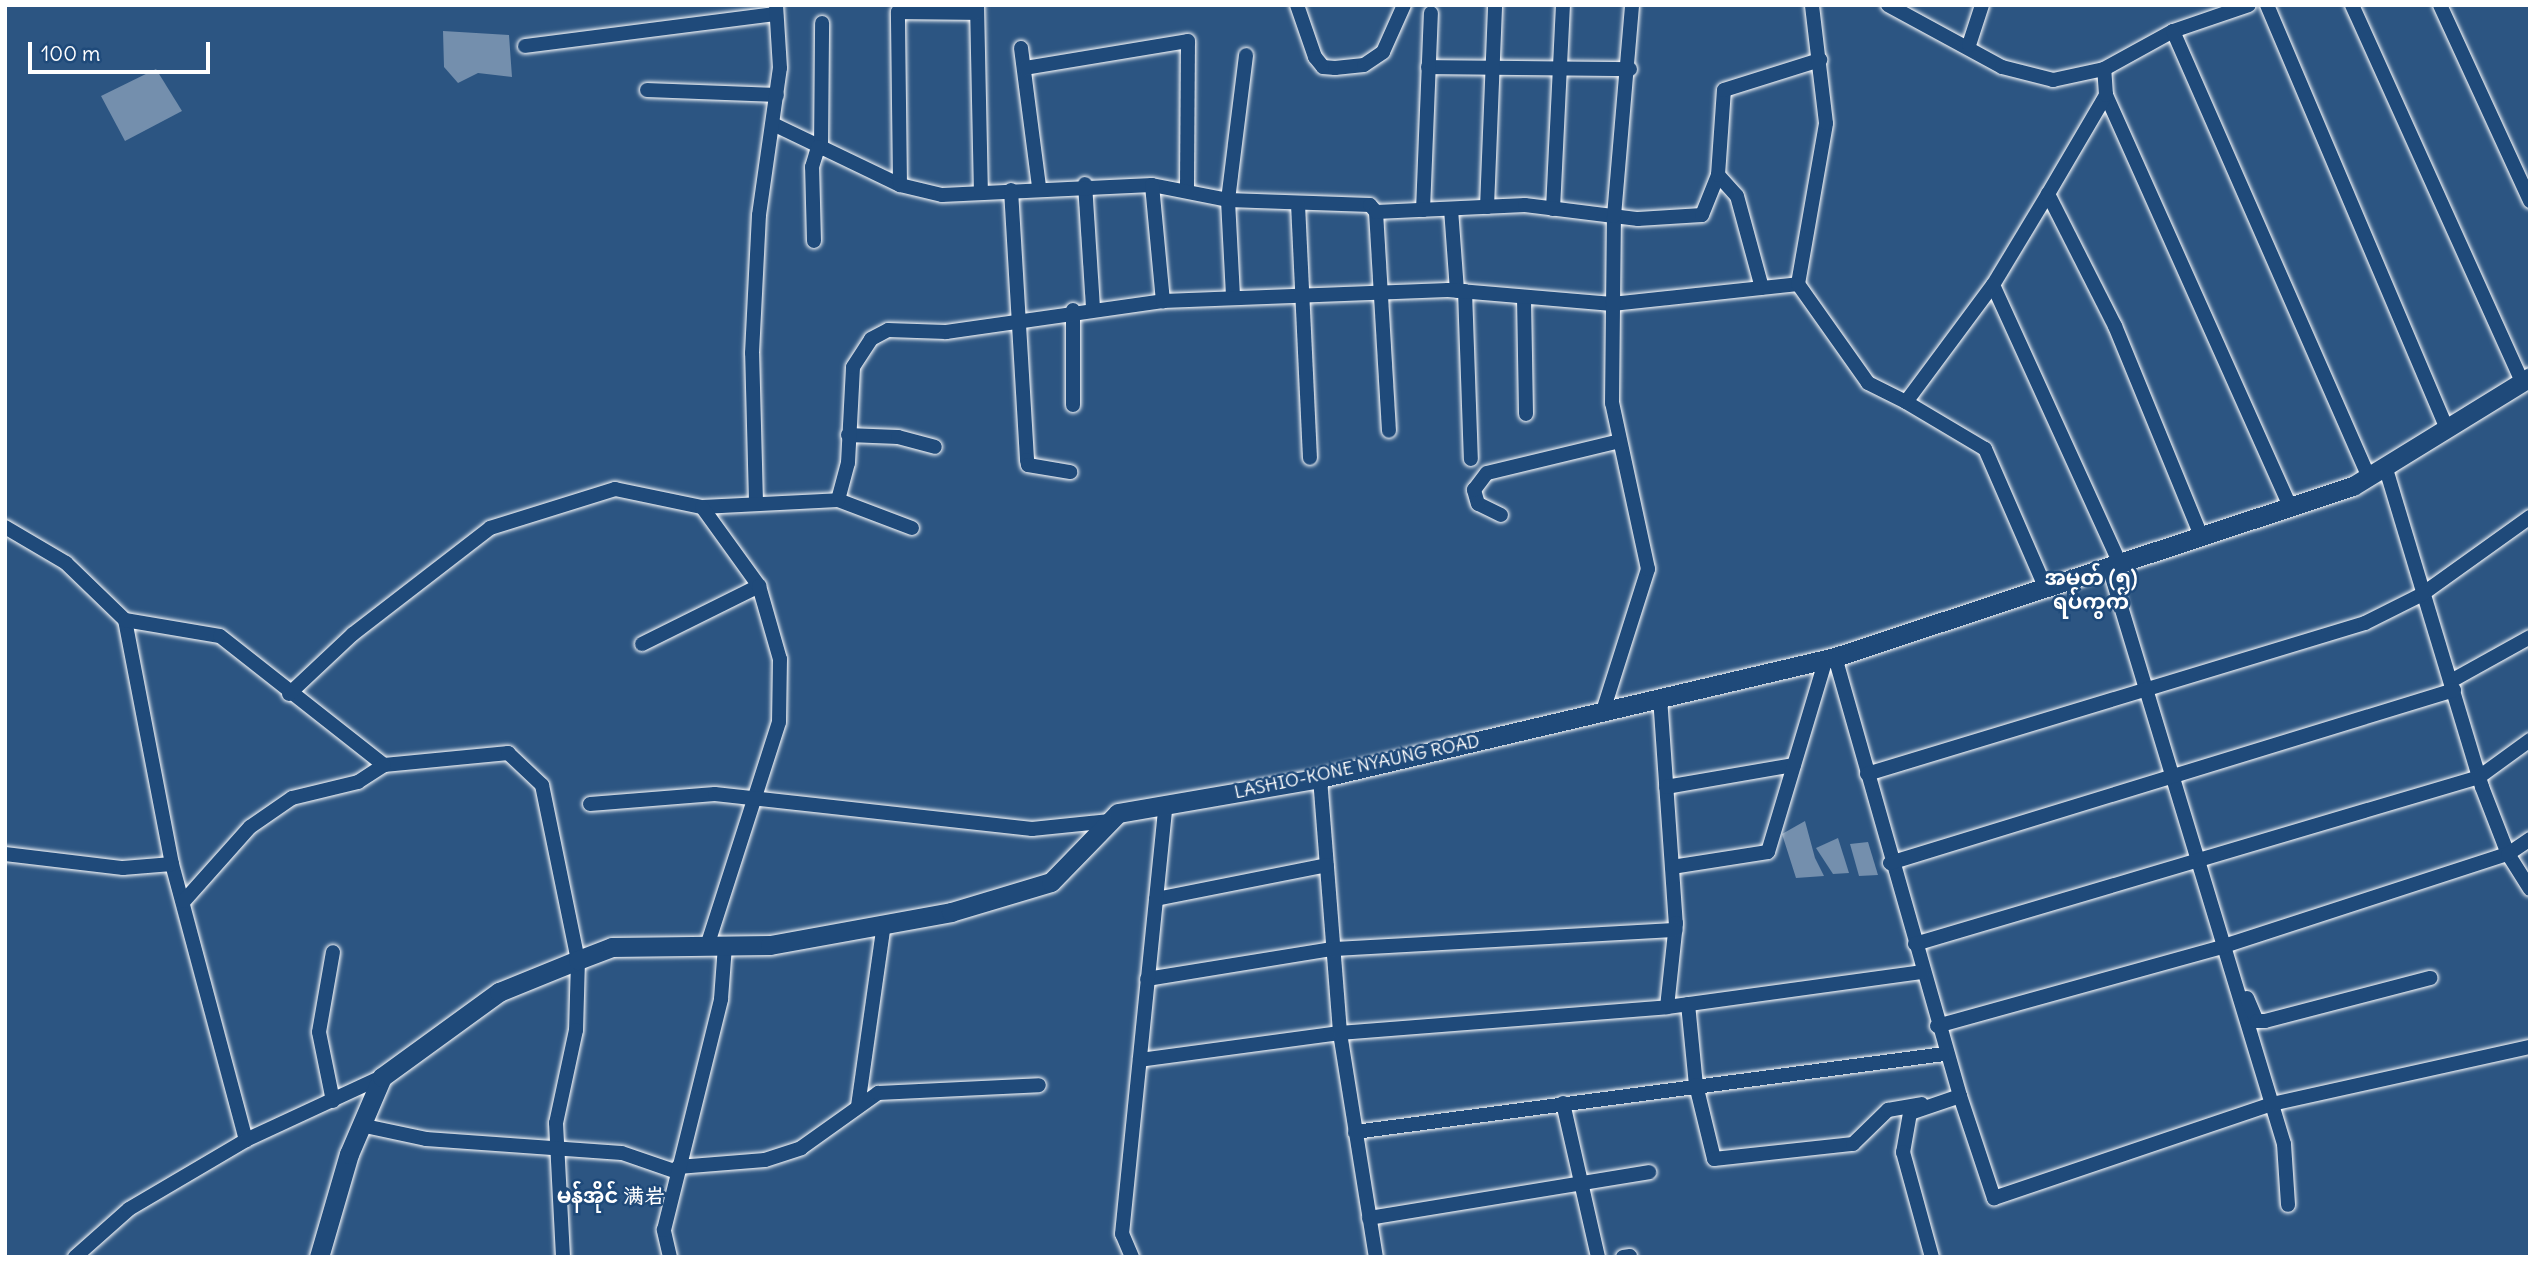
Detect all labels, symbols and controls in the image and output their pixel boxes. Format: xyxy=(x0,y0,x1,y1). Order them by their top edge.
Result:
scale bar xyxy=(32,28,214,72)
text: 100 m xyxy=(41,40,100,67)
district label: အမှတ် (၅) ရပ်ကွက် xyxy=(2045,565,2137,615)
street label: LASHIO-KONE NYAUNG ROAD xyxy=(1232,730,1482,804)
district label: မန်အိုင် 满岩 xyxy=(557,1183,665,1209)

